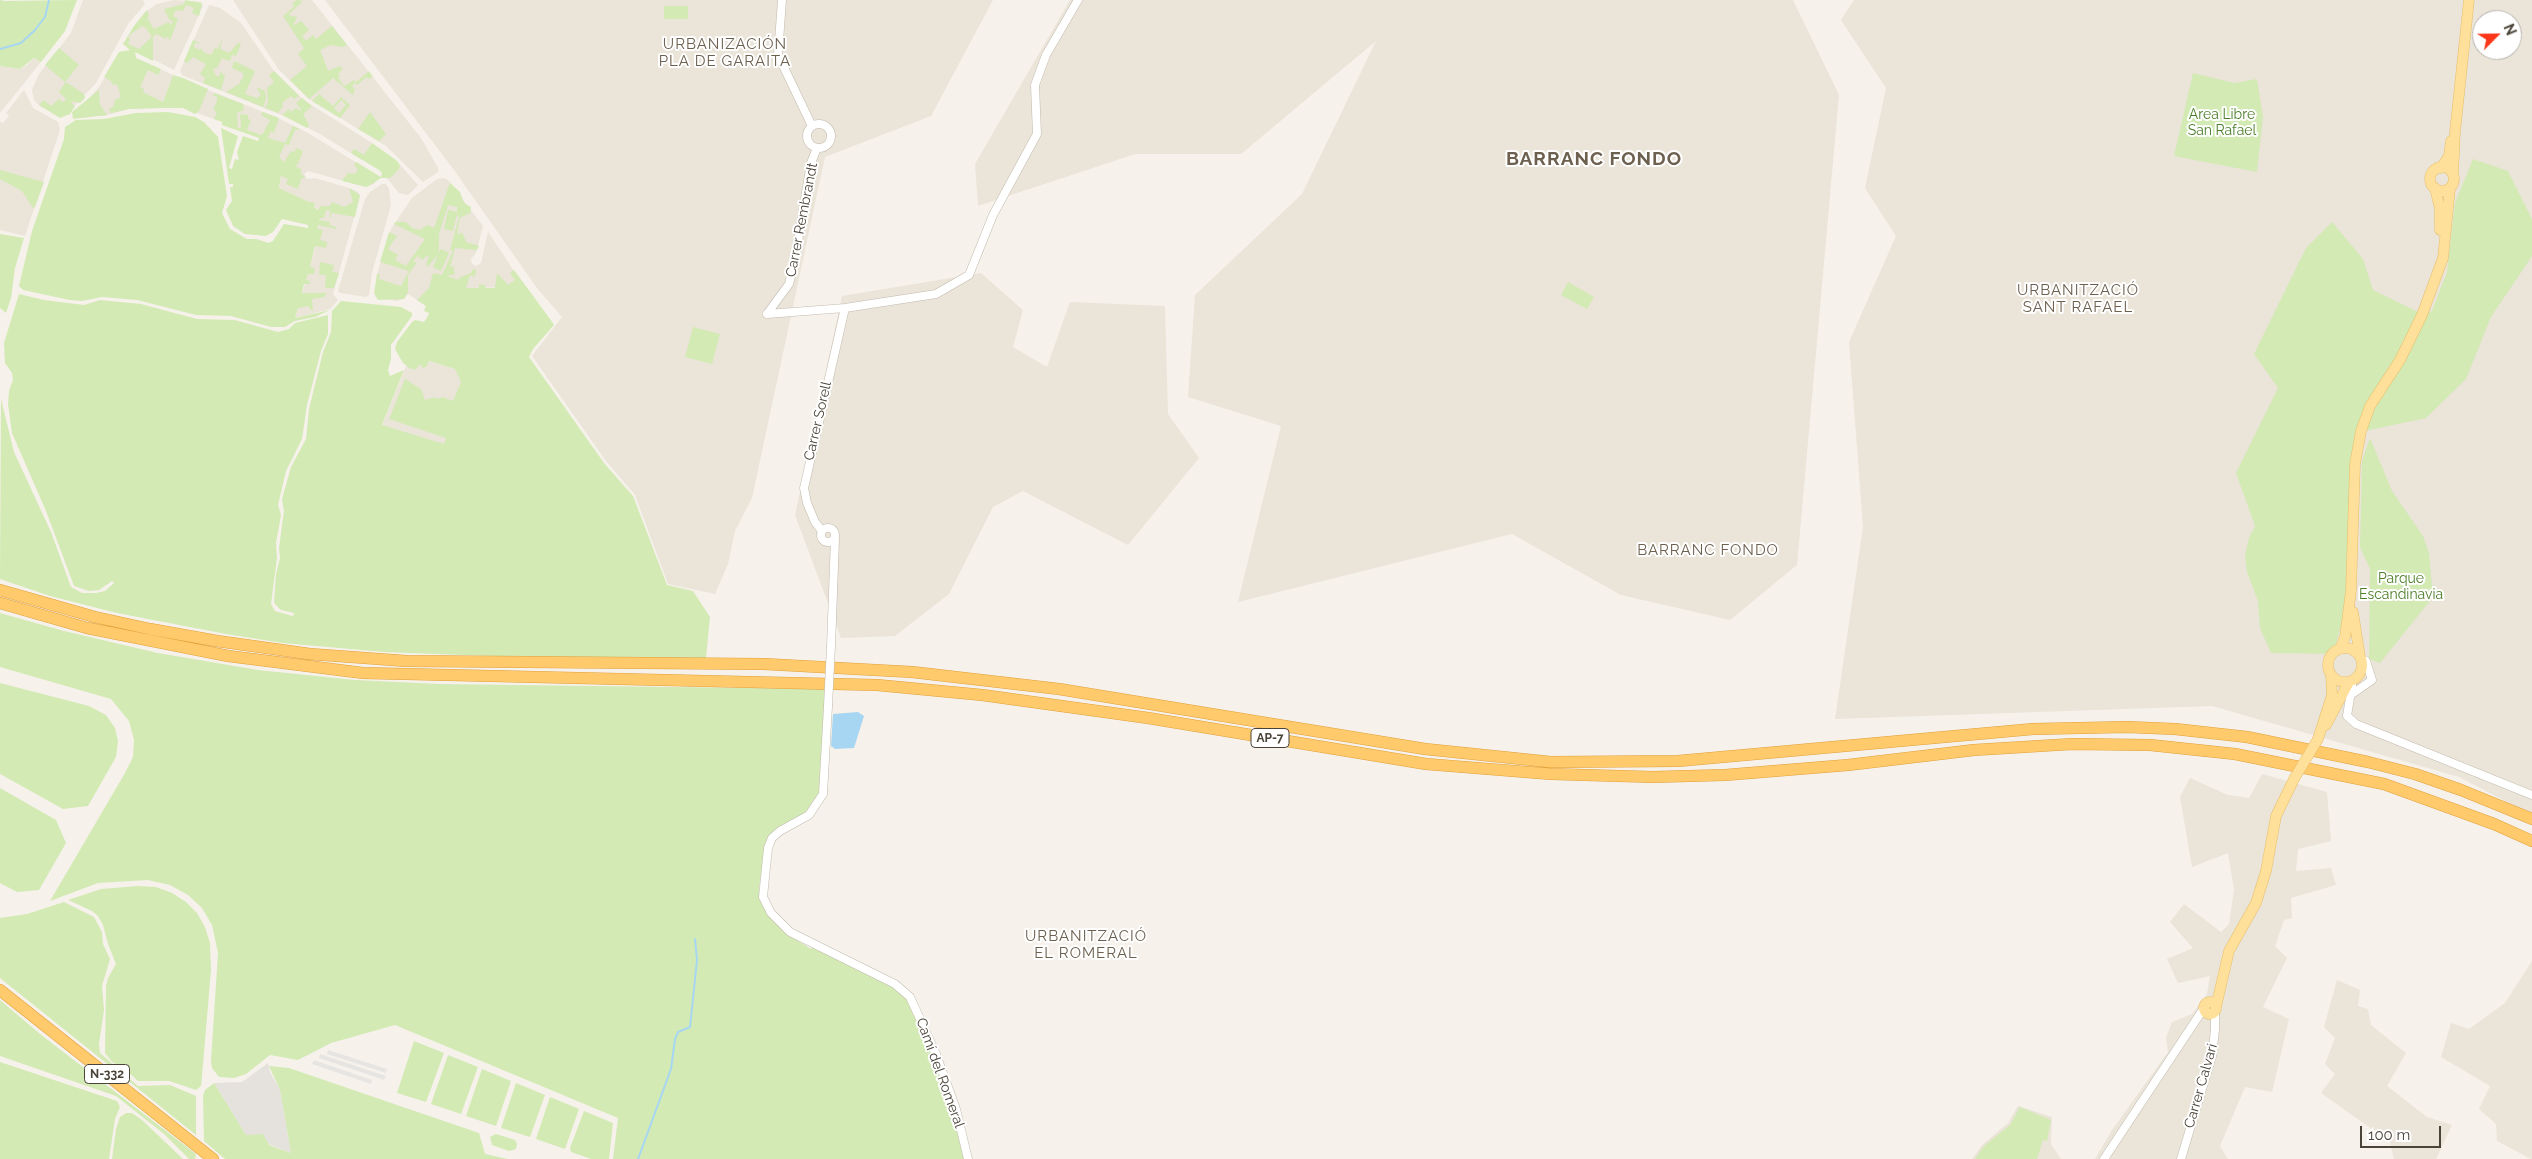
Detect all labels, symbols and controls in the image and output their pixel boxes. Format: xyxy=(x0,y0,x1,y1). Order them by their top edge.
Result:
north arrow xyxy=(2472,10,2522,60)
text: N xyxy=(2500,21,2519,38)
district label: URBANIZACIÓN PLA DE GARAITA xyxy=(657,35,793,70)
park label: Area Libre San Rafael xyxy=(2188,107,2256,140)
district label: BARRANC FONDO xyxy=(1504,148,1684,170)
street label: Carrer Rembrandt xyxy=(783,161,821,279)
district label: URBANITZACIÓ SANT RAFAEL xyxy=(2016,281,2140,316)
street label: Carrer Sorell xyxy=(801,380,835,462)
district label: BARRANC FONDO xyxy=(1636,541,1780,559)
park label: Parque Escandinavia xyxy=(2359,571,2443,604)
road number: AP-7 xyxy=(1251,728,1289,748)
district label: URBANITZACIÓ EL ROMERAL xyxy=(1024,927,1148,962)
street label: Camí del Romeral xyxy=(912,1016,968,1130)
street label: Carrer Calvari xyxy=(2181,1042,2221,1130)
road number: N-332 xyxy=(84,1064,130,1084)
scale bar xyxy=(2362,1116,2443,1148)
text: 100 m xyxy=(2368,1126,2410,1144)

